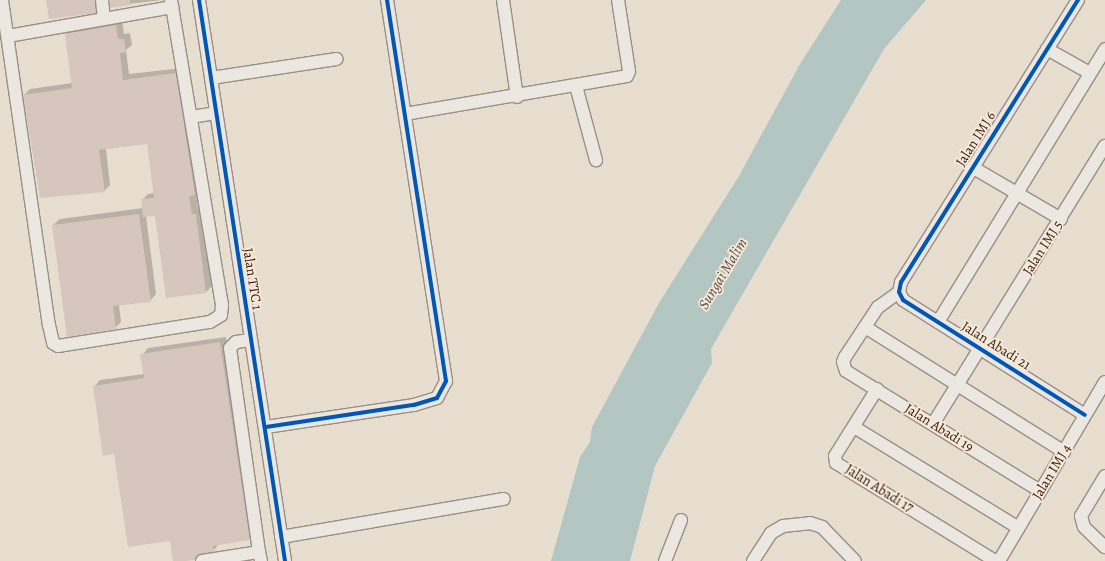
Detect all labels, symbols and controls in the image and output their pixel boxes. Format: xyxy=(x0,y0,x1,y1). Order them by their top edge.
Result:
street label: Jalan IMJ 6 xyxy=(953,108,999,170)
street label: Jalan IMJ 5 xyxy=(1020,218,1066,278)
water label: Sungai Malim xyxy=(695,235,751,313)
street label: Jalan TTC 1 xyxy=(239,247,265,311)
street label: Jalan Abadi 21 xyxy=(958,318,1034,374)
street label: Jalan Abadi 19 xyxy=(901,400,977,456)
street label: Jalan IMJ 4 xyxy=(1029,441,1075,503)
street label: Jalan Abadi 17 xyxy=(842,461,916,517)

